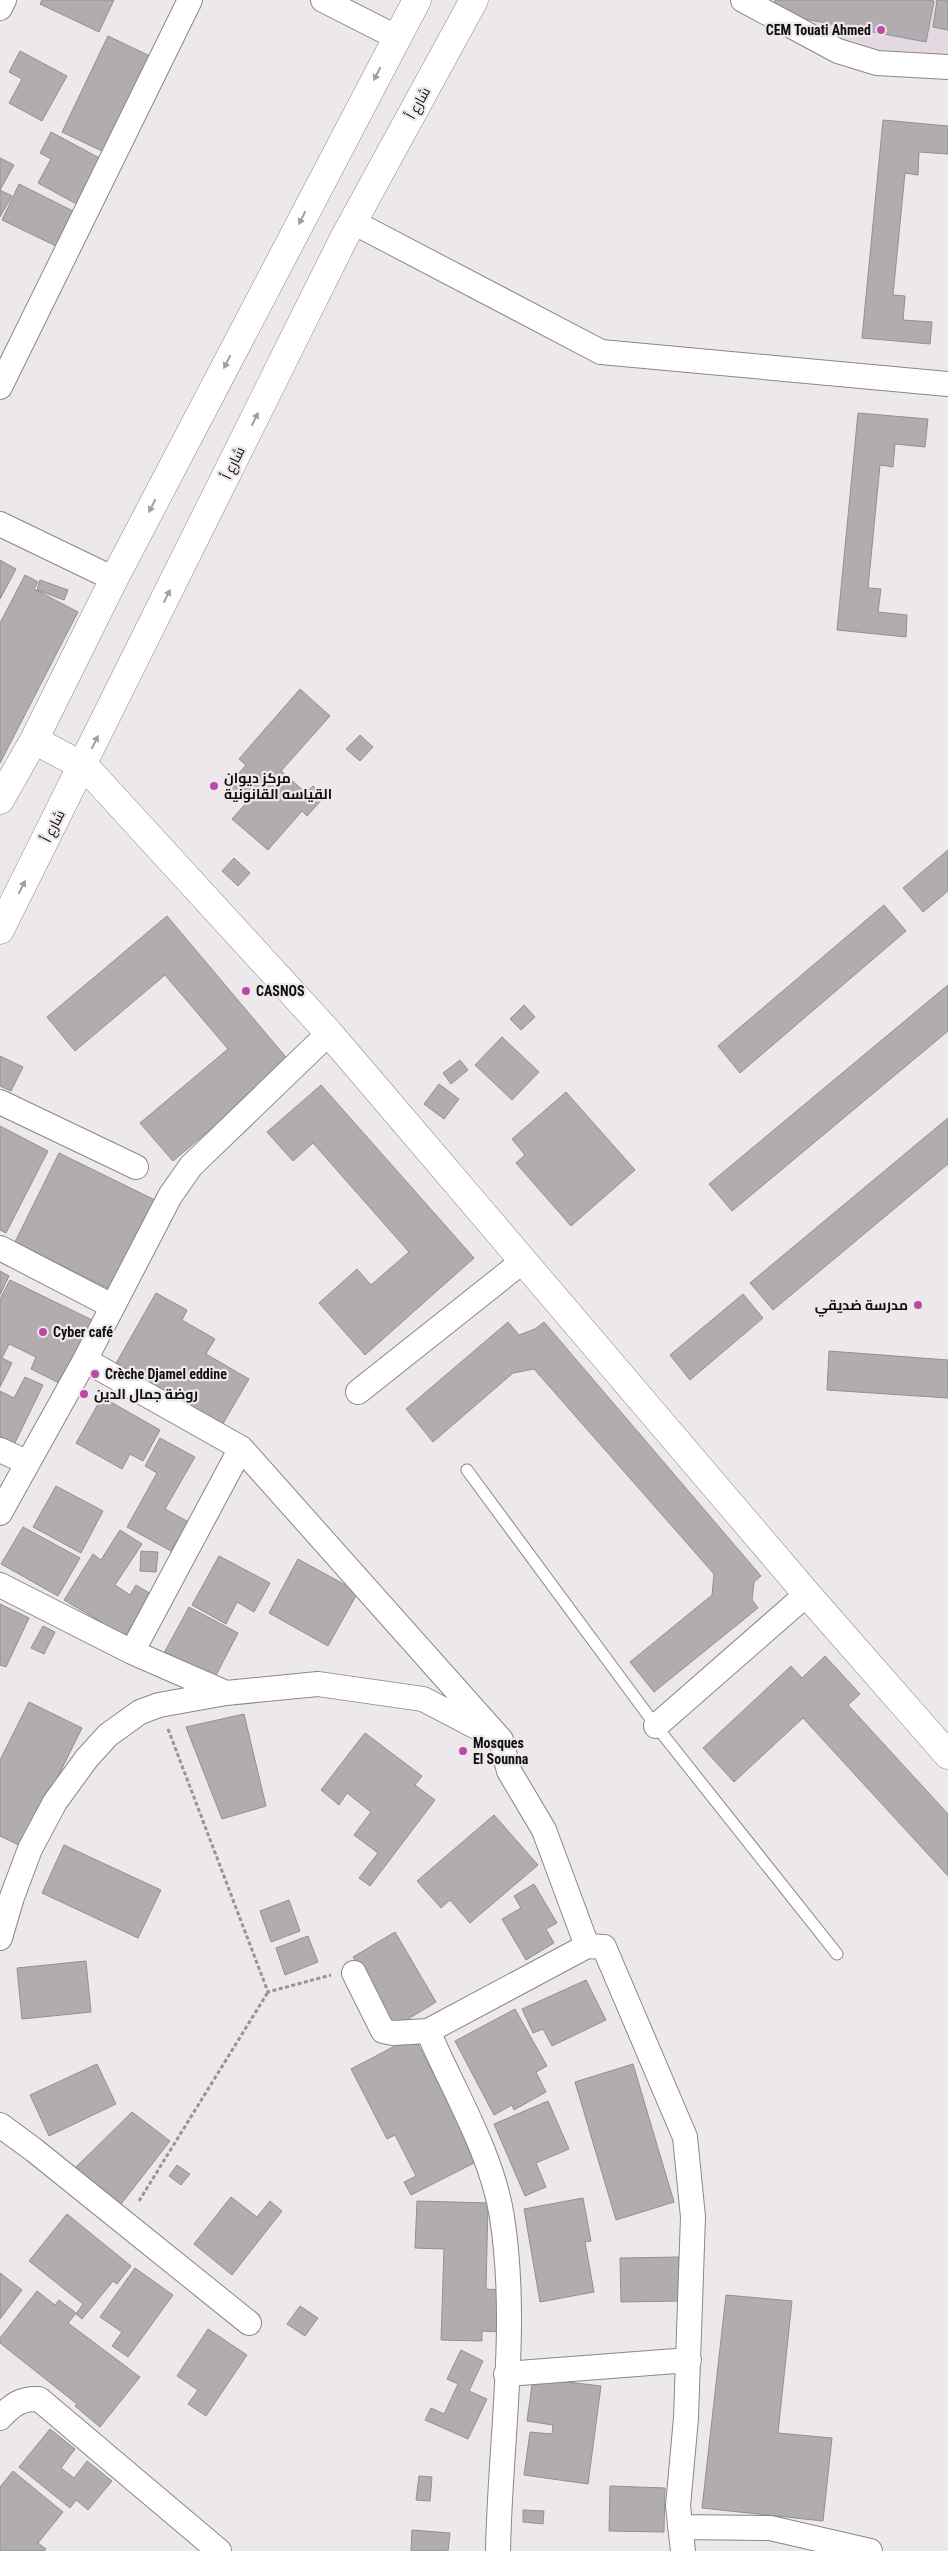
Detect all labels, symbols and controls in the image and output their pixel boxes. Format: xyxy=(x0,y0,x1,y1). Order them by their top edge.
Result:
place label: CEM Touati Ahmed xyxy=(766,22,871,38)
marker: CEM Touati Ahmed xyxy=(875,24,887,36)
one-way arrow xyxy=(373,66,381,81)
street label: شارع أ xyxy=(402,84,434,122)
one-way arrow xyxy=(298,210,306,225)
one-way arrow xyxy=(223,355,231,369)
one-way arrow xyxy=(251,412,259,426)
street label: شارع أ xyxy=(217,444,249,482)
one-way arrow xyxy=(148,499,156,513)
one-way arrow xyxy=(163,589,171,603)
one-way arrow xyxy=(91,734,99,749)
place label: مركز ديوان القياسه القانونية xyxy=(224,770,332,803)
marker: مركز ديوان القياسه القانونية xyxy=(208,780,220,792)
street label: شارع أ xyxy=(37,807,69,845)
one-way arrow xyxy=(18,879,26,894)
place label: CASNOS xyxy=(256,983,305,999)
marker: CASNOS xyxy=(240,985,252,997)
place label: مدرسة ضديقي xyxy=(815,1297,908,1317)
marker: مدرسة ضديقي xyxy=(912,1299,924,1311)
place label: Cyber café xyxy=(53,1324,113,1340)
marker: Cyber café xyxy=(37,1326,49,1338)
place label: Crèche Djamel eddine xyxy=(105,1366,227,1382)
marker: Crèche Djamel eddine xyxy=(89,1368,101,1380)
place label: روضة جمال الدين xyxy=(94,1386,198,1403)
marker: روضة جمال الدين xyxy=(78,1388,90,1400)
place label: Mosques El Sounna xyxy=(473,1735,529,1767)
marker: Mosques El Sounna xyxy=(457,1745,469,1757)

